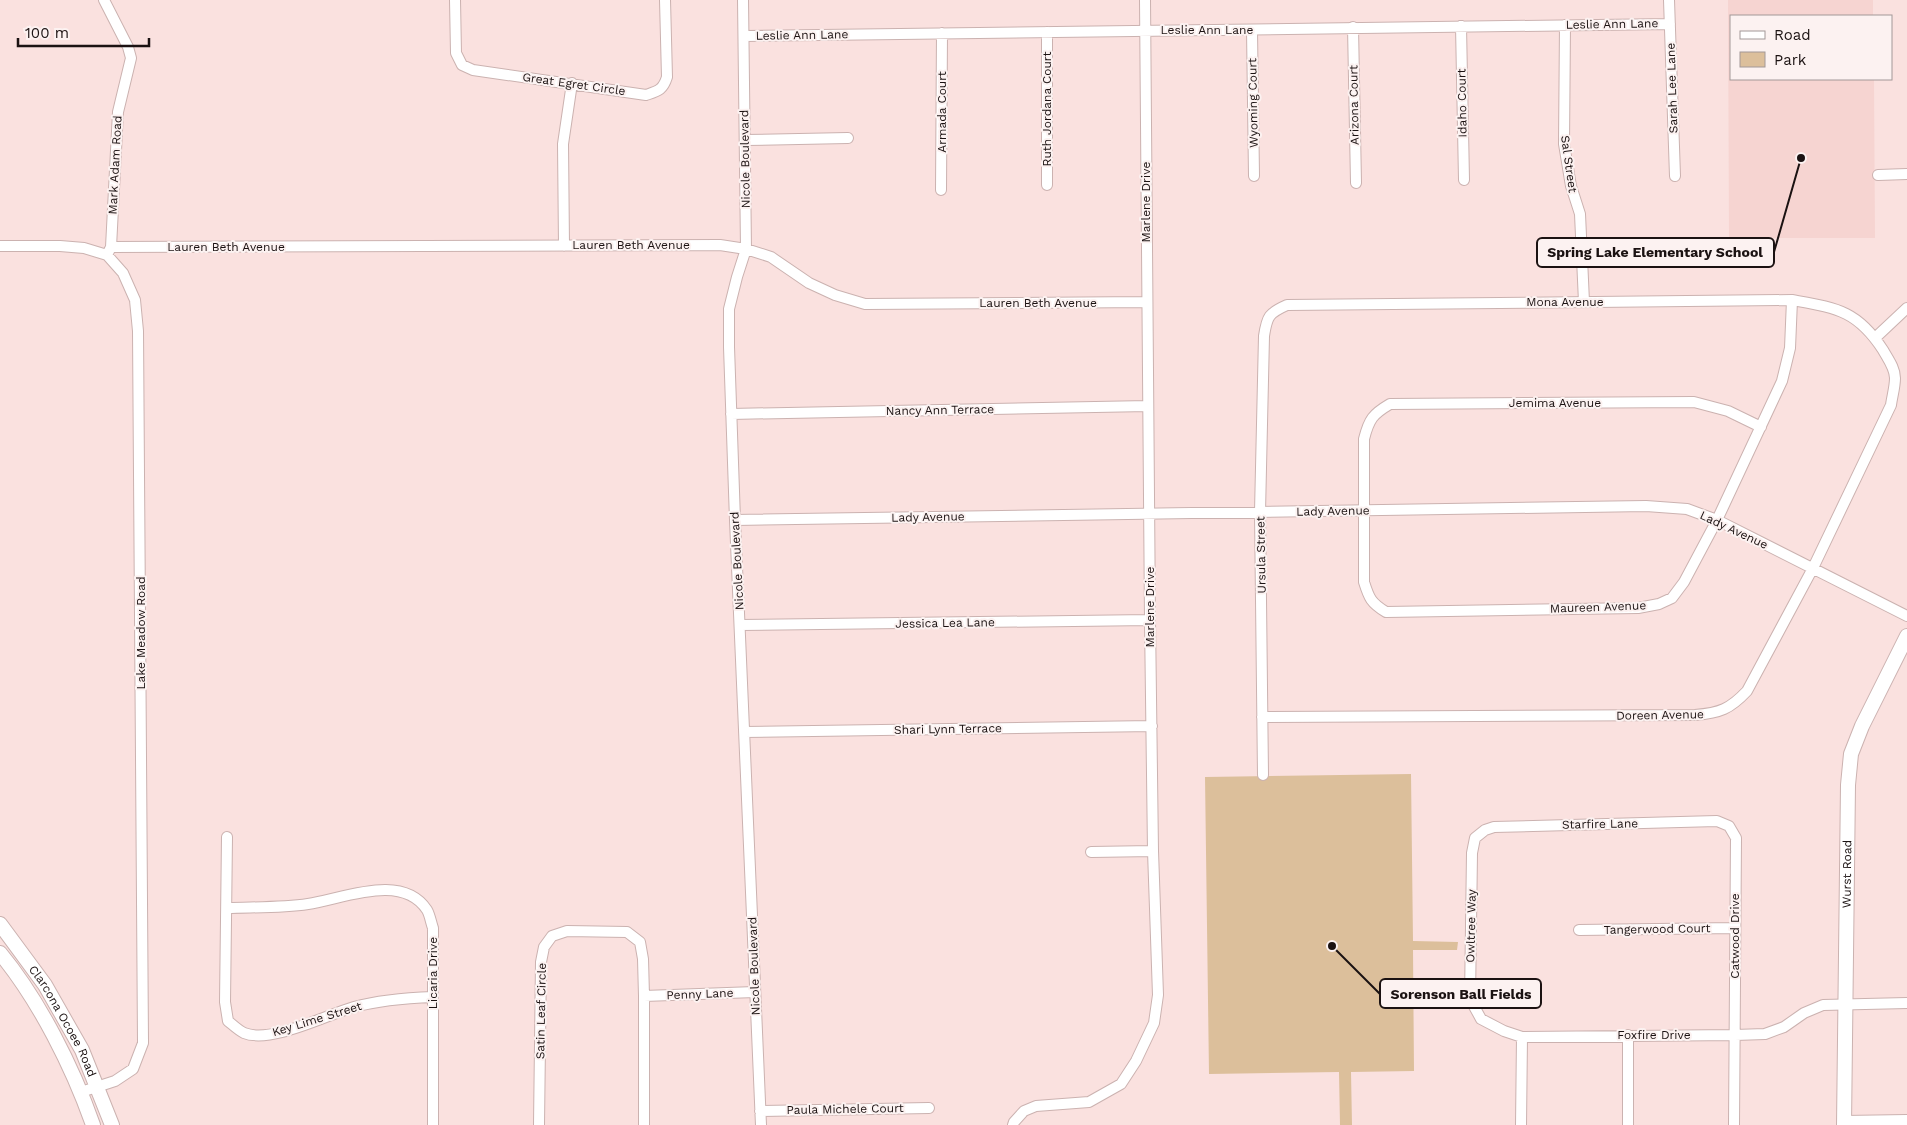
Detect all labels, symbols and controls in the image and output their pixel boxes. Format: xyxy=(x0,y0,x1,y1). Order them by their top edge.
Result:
scale bar xyxy=(18,15,149,47)
legend xyxy=(1730,15,1892,80)
street label: Leslie Ann Lane xyxy=(1565,16,1659,32)
street label: Leslie Ann Lane xyxy=(1161,23,1253,37)
text: 100 m xyxy=(25,24,69,42)
text: Road xyxy=(1774,26,1811,44)
street label: Leslie Ann Lane xyxy=(755,27,849,43)
street label: Sarah Lee Lane xyxy=(1663,42,1681,134)
text: Park xyxy=(1774,51,1807,69)
street label: Ruth Jordana Court xyxy=(1040,52,1054,166)
street label: Wyoming Court xyxy=(1245,58,1261,148)
street label: Arizona Court xyxy=(1346,65,1362,145)
street label: Idaho Court xyxy=(1454,68,1470,138)
street label: Great Egret Circle xyxy=(522,70,627,98)
street label: Armada Court xyxy=(935,71,949,153)
street label: Nicole Boulevard xyxy=(737,110,753,208)
street label: Mark Adam Road xyxy=(105,115,125,215)
street label: Sal Street xyxy=(1558,134,1580,194)
street label: Marlene Drive xyxy=(1139,162,1153,242)
street label: Lauren Beth Avenue xyxy=(572,238,690,252)
callout: Spring Lake Elementary School xyxy=(1537,238,1774,267)
street label: Lauren Beth Avenue xyxy=(167,240,285,254)
text: Spring Lake Elementary School xyxy=(1547,244,1763,260)
street label: Mona Avenue xyxy=(1526,295,1604,309)
street label: Lauren Beth Avenue xyxy=(979,296,1097,310)
street label: Jemima Avenue xyxy=(1509,396,1601,410)
street label: Nancy Ann Terrace xyxy=(886,402,994,418)
street label: Lady Avenue xyxy=(1296,503,1370,519)
street label: Lady Avenue xyxy=(1698,508,1770,552)
street label: Lady Avenue xyxy=(891,509,965,525)
street label: Nicole Boulevard xyxy=(727,511,747,611)
street label: Ursula Street xyxy=(1253,516,1269,594)
street label: Marlene Drive xyxy=(1143,567,1157,647)
street label: Lake Meadow Road xyxy=(134,576,148,690)
street label: Maureen Avenue xyxy=(1550,598,1646,616)
street label: Jessica Lea Lane xyxy=(895,615,995,631)
street label: Doreen Avenue xyxy=(1616,707,1704,723)
street label: Shari Lynn Terrace xyxy=(894,721,1002,737)
street label: Starfire Lane xyxy=(1562,816,1638,832)
street label: Wurst Road xyxy=(1840,840,1854,908)
street label: Owltree Way xyxy=(1463,888,1479,963)
street label: Catwood Drive xyxy=(1728,893,1742,979)
street label: Nicole Boulevard xyxy=(745,916,763,1016)
street label: Tangerwood Court xyxy=(1604,921,1710,937)
street label: Licaria Drive xyxy=(426,937,440,1009)
street label: Clarcona Ocoee Road xyxy=(26,963,99,1079)
street label: Satin Leaf Circle xyxy=(533,963,549,1059)
callout: Sorenson Ball Fields xyxy=(1380,979,1541,1008)
street label: Penny Lane xyxy=(666,986,734,1002)
text: Sorenson Ball Fields xyxy=(1391,986,1532,1002)
street label: Key Lime Street xyxy=(271,999,363,1039)
street label: Foxfire Drive xyxy=(1617,1028,1691,1042)
street label: Paula Michele Court xyxy=(786,1101,904,1117)

